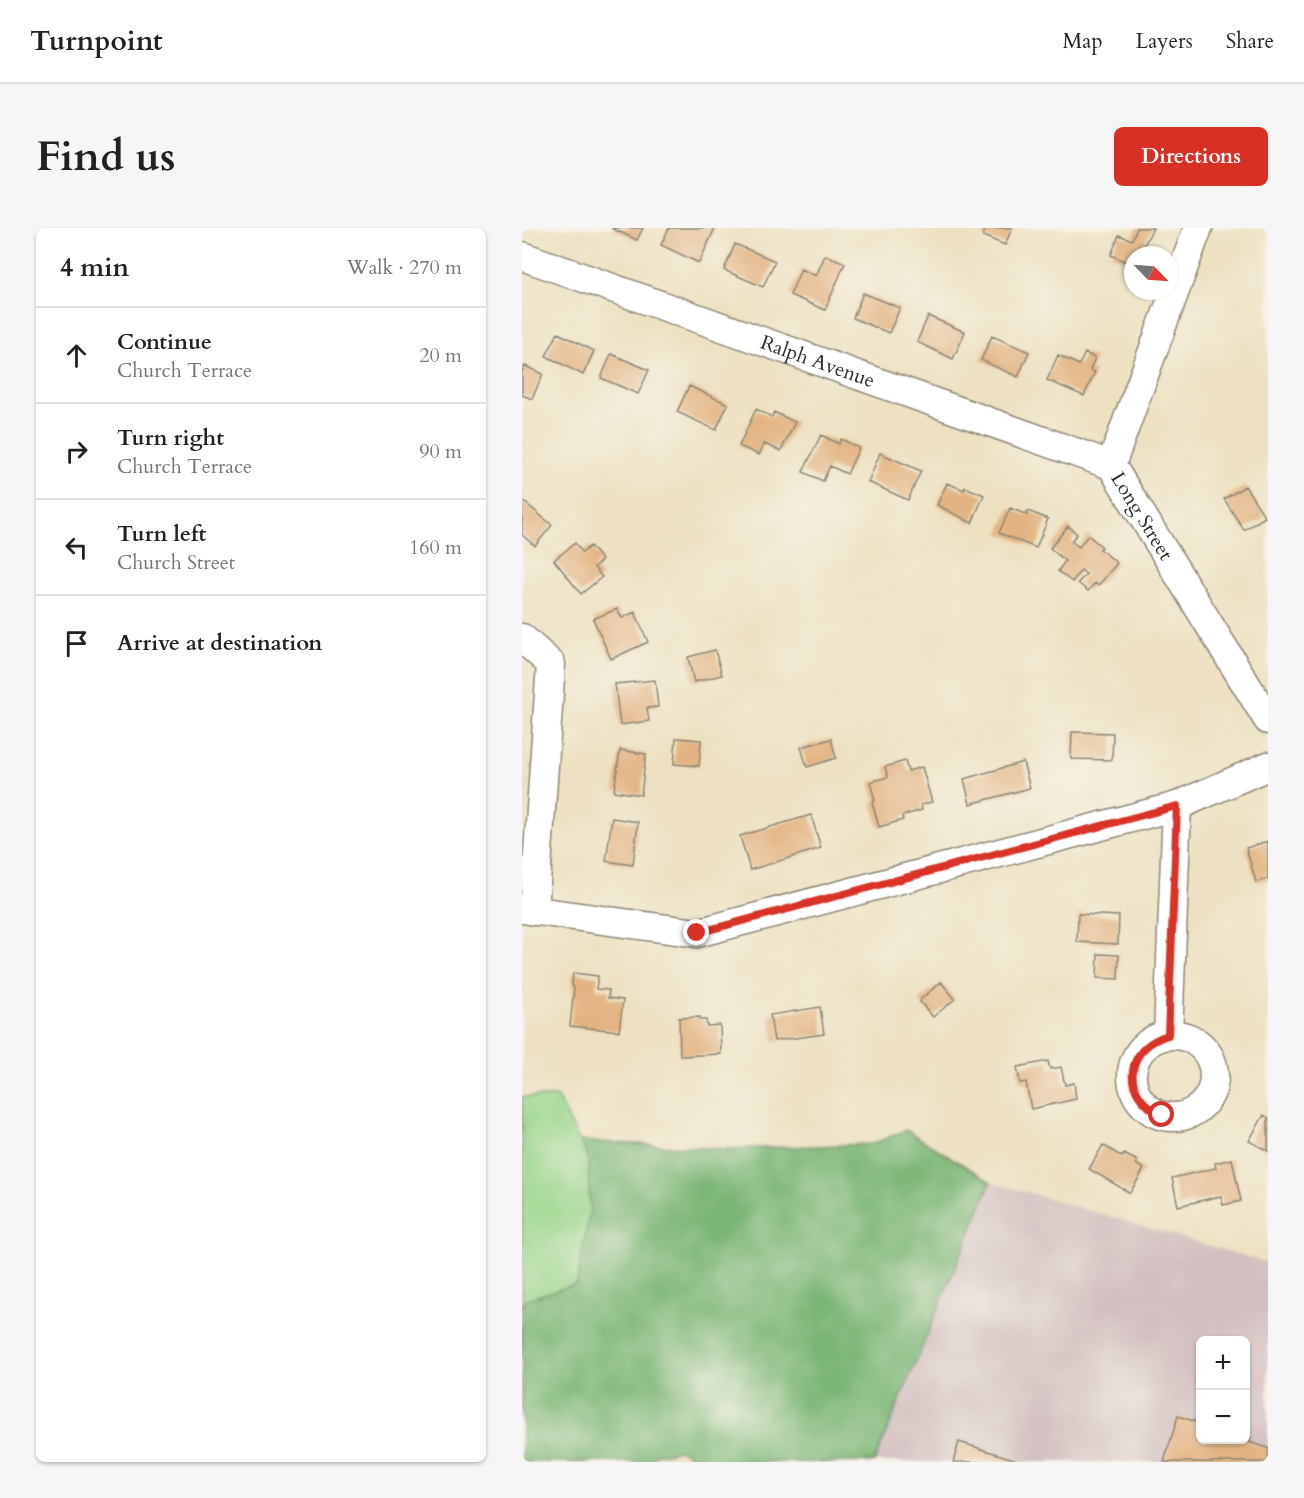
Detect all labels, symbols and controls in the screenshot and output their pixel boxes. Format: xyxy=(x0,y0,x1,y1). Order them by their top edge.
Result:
text: Turnpoint xyxy=(30,22,163,60)
text: Map xyxy=(1063,27,1103,56)
text: Layers xyxy=(1136,27,1193,56)
text: Share xyxy=(1226,27,1274,56)
button: Directions xyxy=(1114,127,1268,186)
text: Find us xyxy=(36,128,176,185)
north arrow xyxy=(1124,246,1178,300)
text: 4 min xyxy=(60,250,129,285)
text: Walk · 270 m xyxy=(347,254,462,281)
text: Continue xyxy=(117,327,212,357)
street label: Ralph Avenue xyxy=(757,329,879,394)
icon: ahead xyxy=(60,339,93,372)
text: 20 m xyxy=(419,342,462,369)
text: Church Terrace xyxy=(117,357,252,384)
text: Turn right xyxy=(117,423,224,453)
icon: right xyxy=(60,435,93,468)
text: 90 m xyxy=(419,438,462,465)
text: Church Terrace xyxy=(117,453,252,480)
street label: Long Street xyxy=(1104,467,1180,566)
text: Turn left xyxy=(117,519,206,549)
icon: left xyxy=(60,531,93,564)
text: 160 m xyxy=(409,534,462,561)
text: Church Street xyxy=(117,549,235,576)
icon: arrive xyxy=(60,627,93,660)
text: Arrive at destination xyxy=(117,628,322,658)
route end xyxy=(683,919,709,945)
route start xyxy=(1148,1101,1174,1127)
map controls xyxy=(1196,1336,1250,1444)
button: + xyxy=(1196,1336,1250,1390)
button: − xyxy=(1196,1390,1250,1444)

